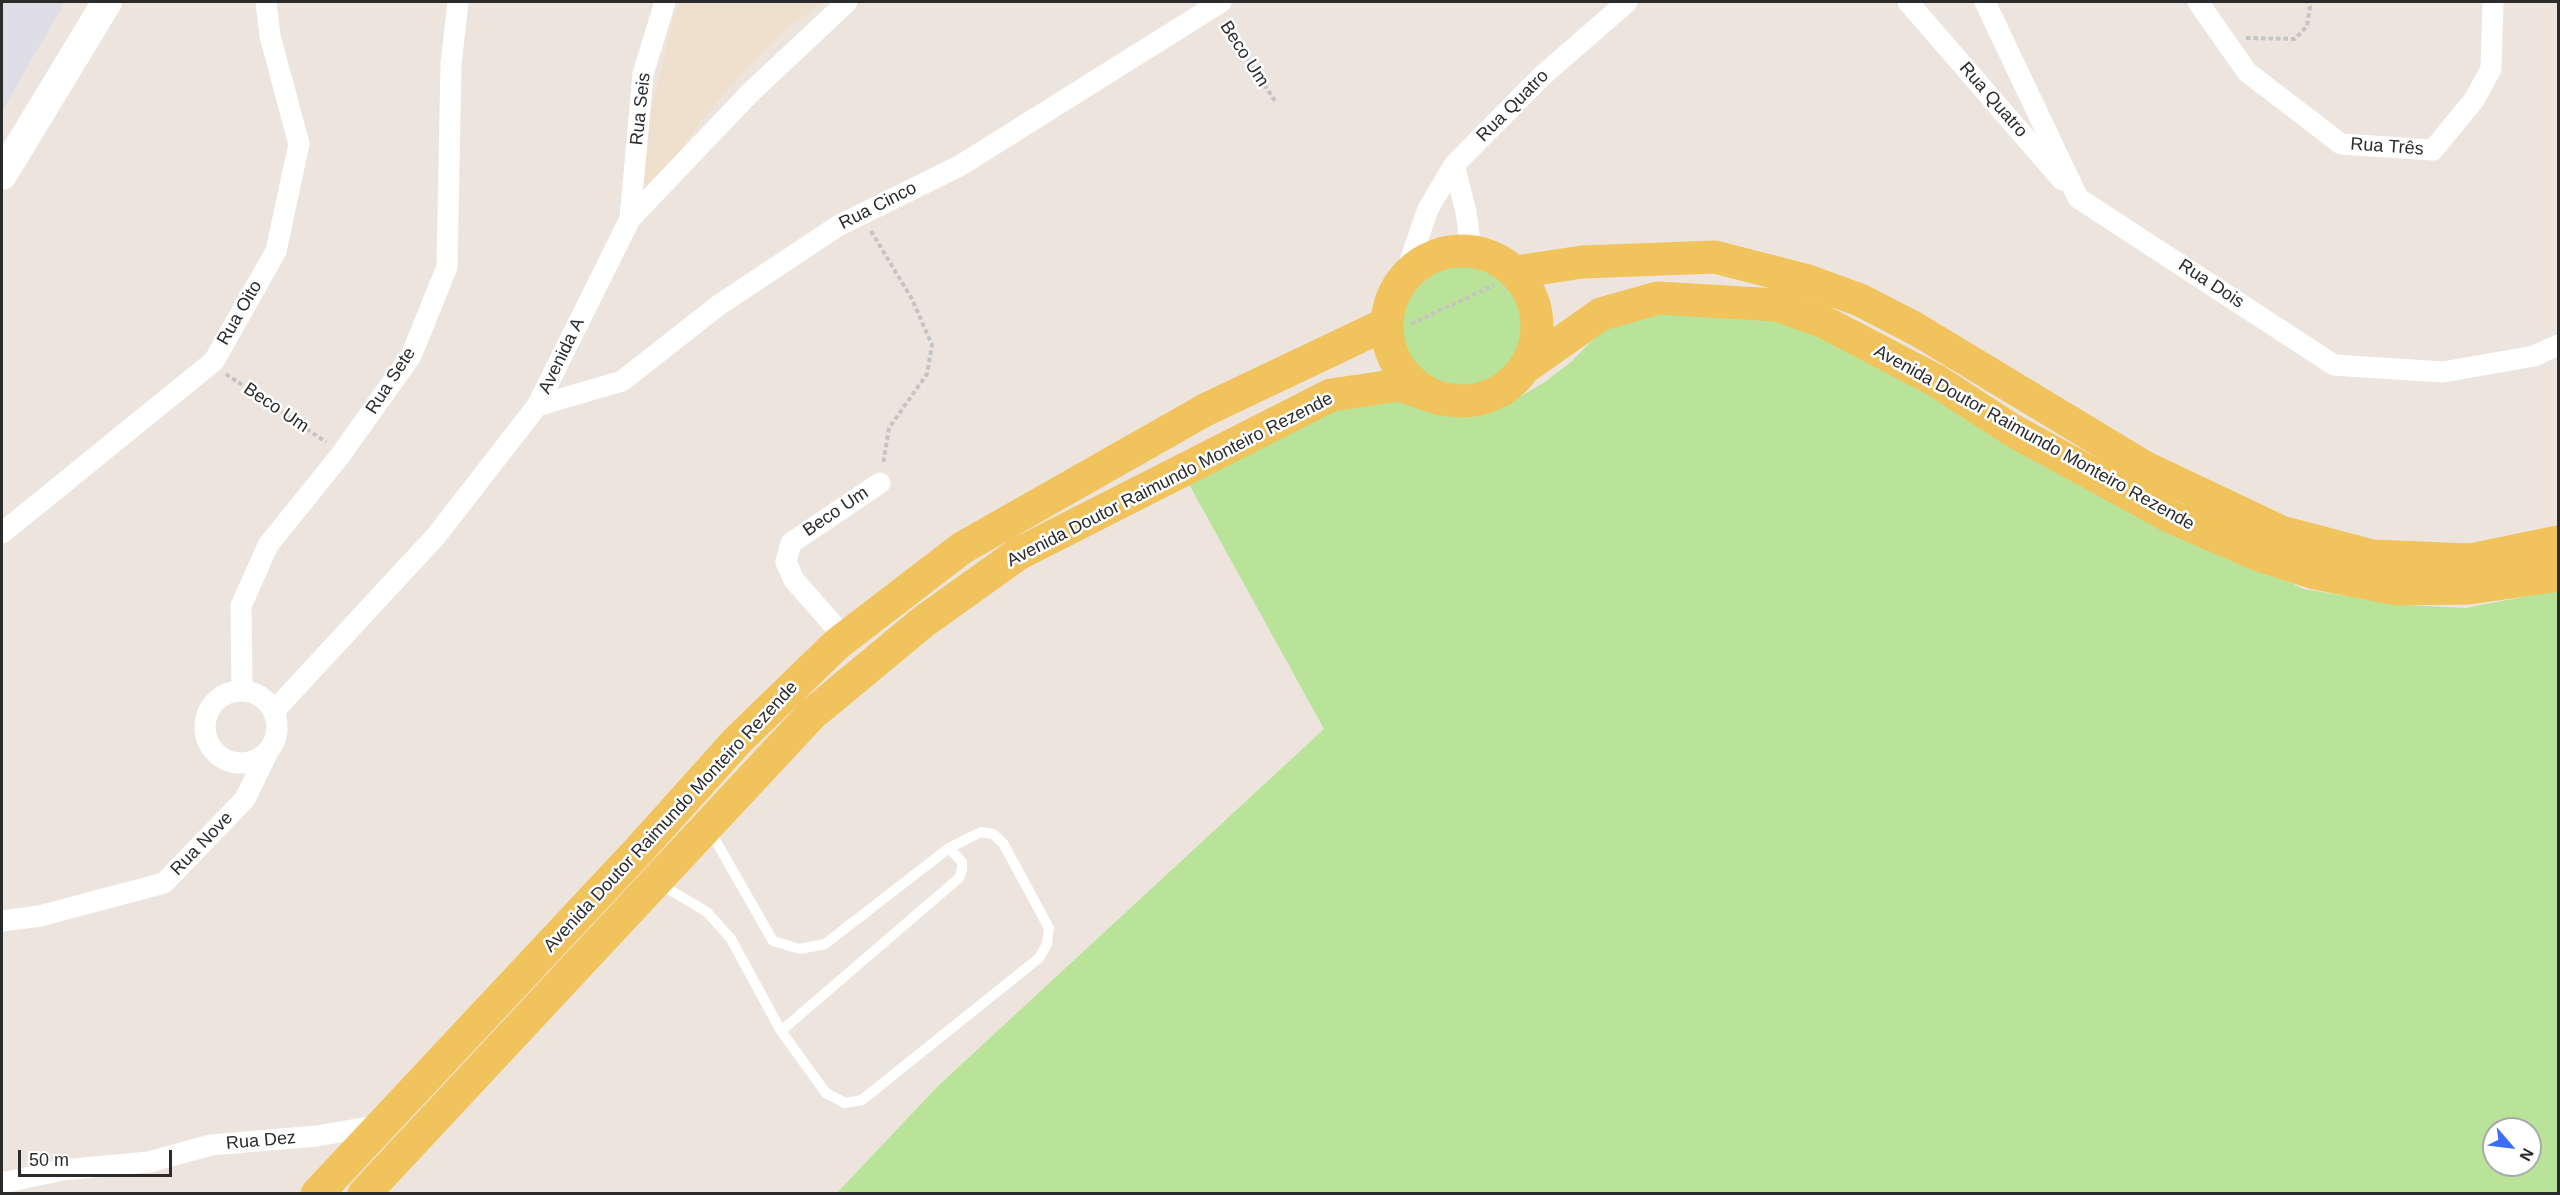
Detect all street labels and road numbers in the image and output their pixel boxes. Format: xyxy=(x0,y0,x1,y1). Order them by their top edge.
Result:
street label: Beco Um xyxy=(1215,17,1273,91)
street label: Rua Quatro xyxy=(1954,58,2032,142)
street label: Rua Quatro xyxy=(1472,65,1554,147)
street label: Rua Seis xyxy=(626,72,656,146)
street label: Rua Três xyxy=(2350,134,2424,160)
street label: Rua Cinco xyxy=(836,177,920,235)
street label: Rua Dois xyxy=(2174,255,2248,313)
street label: Rua Oito xyxy=(213,277,267,349)
street label: Avenida A xyxy=(534,315,590,397)
street label: Avenida Doutor Raimundo Monteiro Rezende xyxy=(1870,341,2198,535)
street label: Rua Sete xyxy=(362,344,420,418)
street label: Beco Um xyxy=(239,378,313,438)
street label: Avenida Doutor Raimundo Monteiro Rezende xyxy=(1003,388,1337,572)
street label: Beco Um xyxy=(799,482,873,542)
street label: Avenida Doutor Raimundo Monteiro Rezende xyxy=(539,677,803,957)
street label: Rua Nove xyxy=(166,808,238,880)
street label: Rua Dez xyxy=(225,1127,297,1155)

